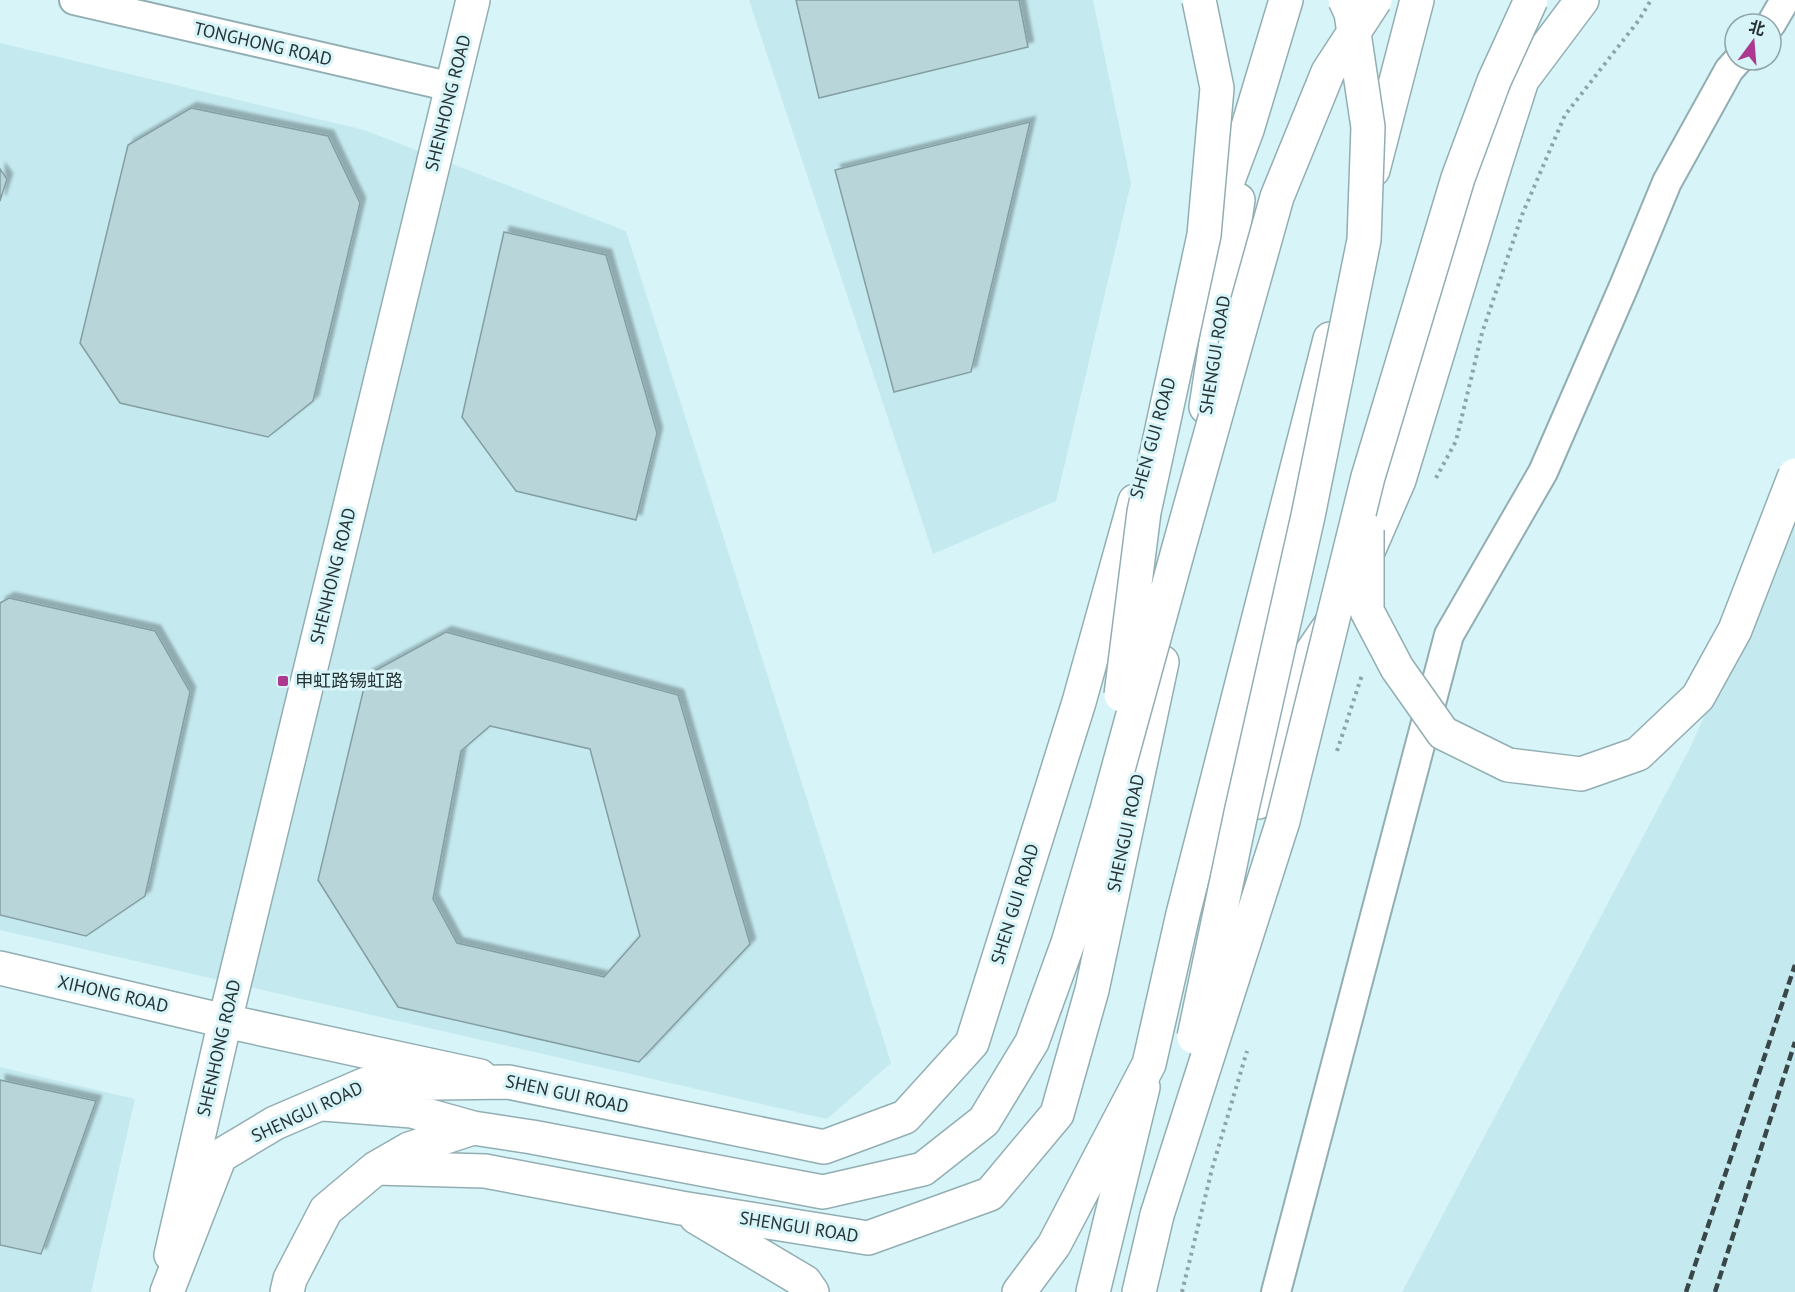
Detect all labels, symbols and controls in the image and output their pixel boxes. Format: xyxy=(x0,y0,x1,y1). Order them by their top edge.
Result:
north arrow xyxy=(1723,12,1783,72)
street label: TONGHONG ROAD xyxy=(192,16,334,71)
text: 北 xyxy=(1747,16,1768,39)
street label: SHENHONG ROAD xyxy=(419,32,476,174)
street label: SHENGUI ROAD xyxy=(1194,294,1235,416)
street label: SHEN GUI ROAD xyxy=(1124,375,1181,501)
street label: SHENHONG ROAD xyxy=(304,505,361,647)
place label: 申虹路锡虹路 xyxy=(295,669,403,692)
marker: 申虹路锡虹路 xyxy=(276,674,290,688)
street label: SHENGUI ROAD xyxy=(1102,772,1149,894)
street label: SHEN GUI ROAD xyxy=(985,841,1044,967)
street label: XIHONG ROAD xyxy=(56,970,171,1017)
street label: SHENHONG ROAD xyxy=(192,977,245,1119)
street label: SHEN GUI ROAD xyxy=(504,1069,631,1118)
street label: SHENGUI ROAD xyxy=(247,1076,366,1147)
street label: SHENGUI ROAD xyxy=(738,1206,860,1247)

